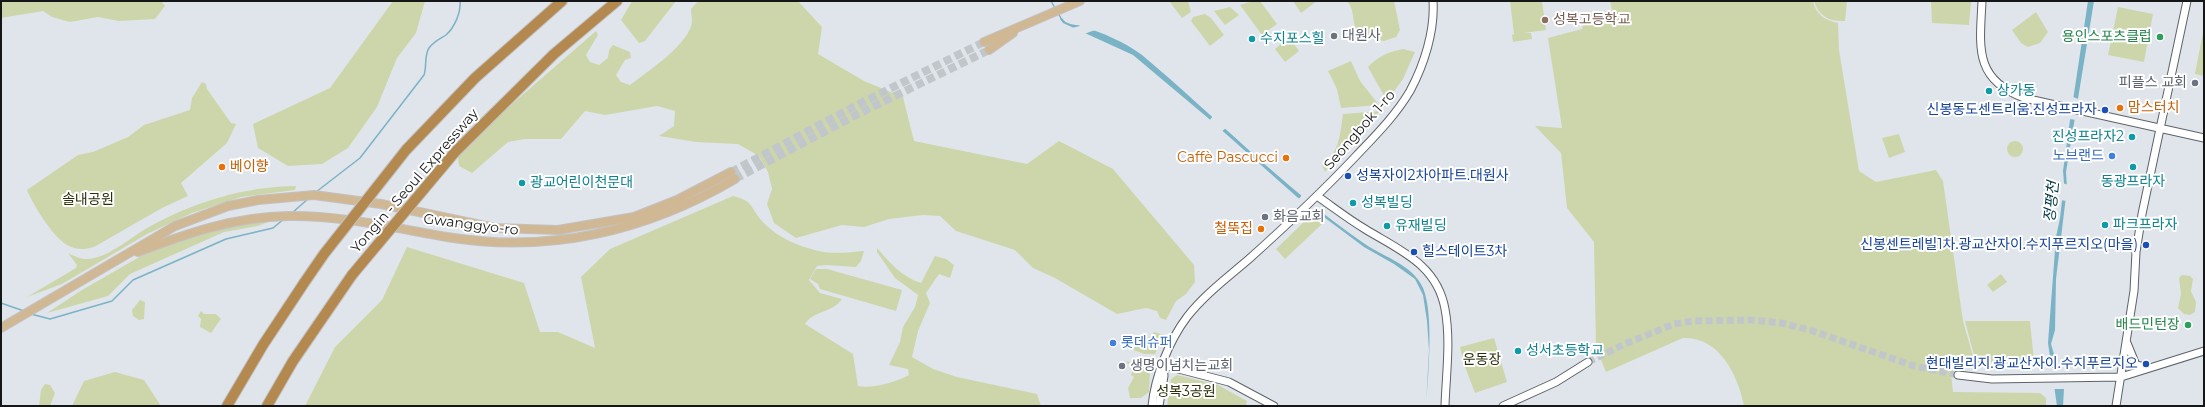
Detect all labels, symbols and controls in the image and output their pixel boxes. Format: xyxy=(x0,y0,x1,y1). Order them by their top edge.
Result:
place label: 성복고등학교 xyxy=(1553,12,1630,28)
marker: 성복고등학교 xyxy=(1540,15,1550,25)
place label: 대원사 xyxy=(1342,28,1381,44)
place label: 용인스포츠클럽 xyxy=(2062,29,2152,45)
place label: 수지포스힐 xyxy=(1260,31,1324,47)
marker: 대원사 xyxy=(1329,31,1339,41)
marker: 용인스포츠클럽 xyxy=(2155,32,2165,42)
marker: 수지포스힐 xyxy=(1247,34,1257,44)
place label: 피플스 교회 xyxy=(2119,75,2187,91)
marker: 피플스 교회 xyxy=(2190,78,2200,88)
place label: 상가동 xyxy=(1997,83,2036,99)
marker: 상가동 xyxy=(1984,86,1994,96)
street label: Seongbok 1-ro xyxy=(1321,87,1399,173)
place label: 맘스터치 xyxy=(2128,100,2180,116)
place label: 신봉동도센트리움.진성프라자 xyxy=(1927,102,2097,118)
marker: 맘스터치 xyxy=(2115,103,2125,113)
street label: Yongin - Seoul Expressway xyxy=(348,105,482,257)
marker: 신봉동도센트리움.진성프라자 xyxy=(2100,105,2110,115)
place label: 진성프라자2 xyxy=(2052,129,2124,145)
marker: 진성프라자2 xyxy=(2127,132,2137,142)
place label: 노브랜드 xyxy=(2052,148,2104,164)
place label: Caffè Pascucci xyxy=(1177,150,1278,166)
marker: 노브랜드 xyxy=(2107,151,2117,161)
marker: Caffè Pascucci xyxy=(1281,153,1291,163)
place label: 베이향 xyxy=(230,159,269,175)
marker: 베이향 xyxy=(217,162,227,172)
marker: 동광프라자 xyxy=(2128,162,2138,172)
place label: 성복자이2차아파트.대원사 xyxy=(1356,168,1509,184)
marker: 성복자이2차아파트.대원사 xyxy=(1343,171,1353,181)
place label: 동광프라자 xyxy=(2101,174,2165,190)
place label: 광교어린이천문대 xyxy=(530,175,633,191)
marker: 광교어린이천문대 xyxy=(517,178,527,188)
water label: 정평천 xyxy=(2041,180,2063,224)
park label: 솔내공원 xyxy=(62,192,114,208)
place label: 성복빌딩 xyxy=(1361,195,1413,211)
marker: 성복빌딩 xyxy=(1348,198,1358,208)
place label: 화음교회 xyxy=(1273,209,1325,225)
street label: Gwanggyo-ro xyxy=(423,211,519,239)
marker: 화음교회 xyxy=(1260,212,1270,222)
place label: 파크프라자 xyxy=(2113,217,2177,233)
place label: 유재빌딩 xyxy=(1395,218,1447,234)
marker: 파크프라자 xyxy=(2100,220,2110,230)
place label: 철뚝집 xyxy=(1214,221,1253,237)
marker: 유재빌딩 xyxy=(1382,221,1392,231)
marker: 철뚝집 xyxy=(1256,224,1266,234)
place label: 신봉센트레빌1차.광교산자이.수지푸르지오(마을) xyxy=(1860,237,2138,253)
marker: 신봉센트레빌1차.광교산자이.수지푸르지오(마을) xyxy=(2141,240,2151,250)
place label: 힐스테이트3차 xyxy=(1422,244,1507,260)
marker: 힐스테이트3차 xyxy=(1409,247,1419,257)
place label: 배드민턴장 xyxy=(2116,317,2180,333)
marker: 배드민턴장 xyxy=(2183,320,2193,330)
place label: 롯데슈퍼 xyxy=(1121,335,1173,351)
marker: 롯데슈퍼 xyxy=(1108,338,1118,348)
place label: 성서초등학교 xyxy=(1526,343,1603,359)
marker: 성서초등학교 xyxy=(1513,346,1523,356)
park label: 운동장 xyxy=(1463,352,1501,368)
place label: 현대빌리지.광교산자이.수지푸르지오 xyxy=(1926,356,2138,372)
place label: 생명이넘치는교회 xyxy=(1130,358,1233,374)
marker: 현대빌리지.광교산자이.수지푸르지오 xyxy=(2141,359,2151,369)
marker: 생명이넘치는교회 xyxy=(1117,361,1127,371)
park label: 성복3공원 xyxy=(1156,384,1216,400)

